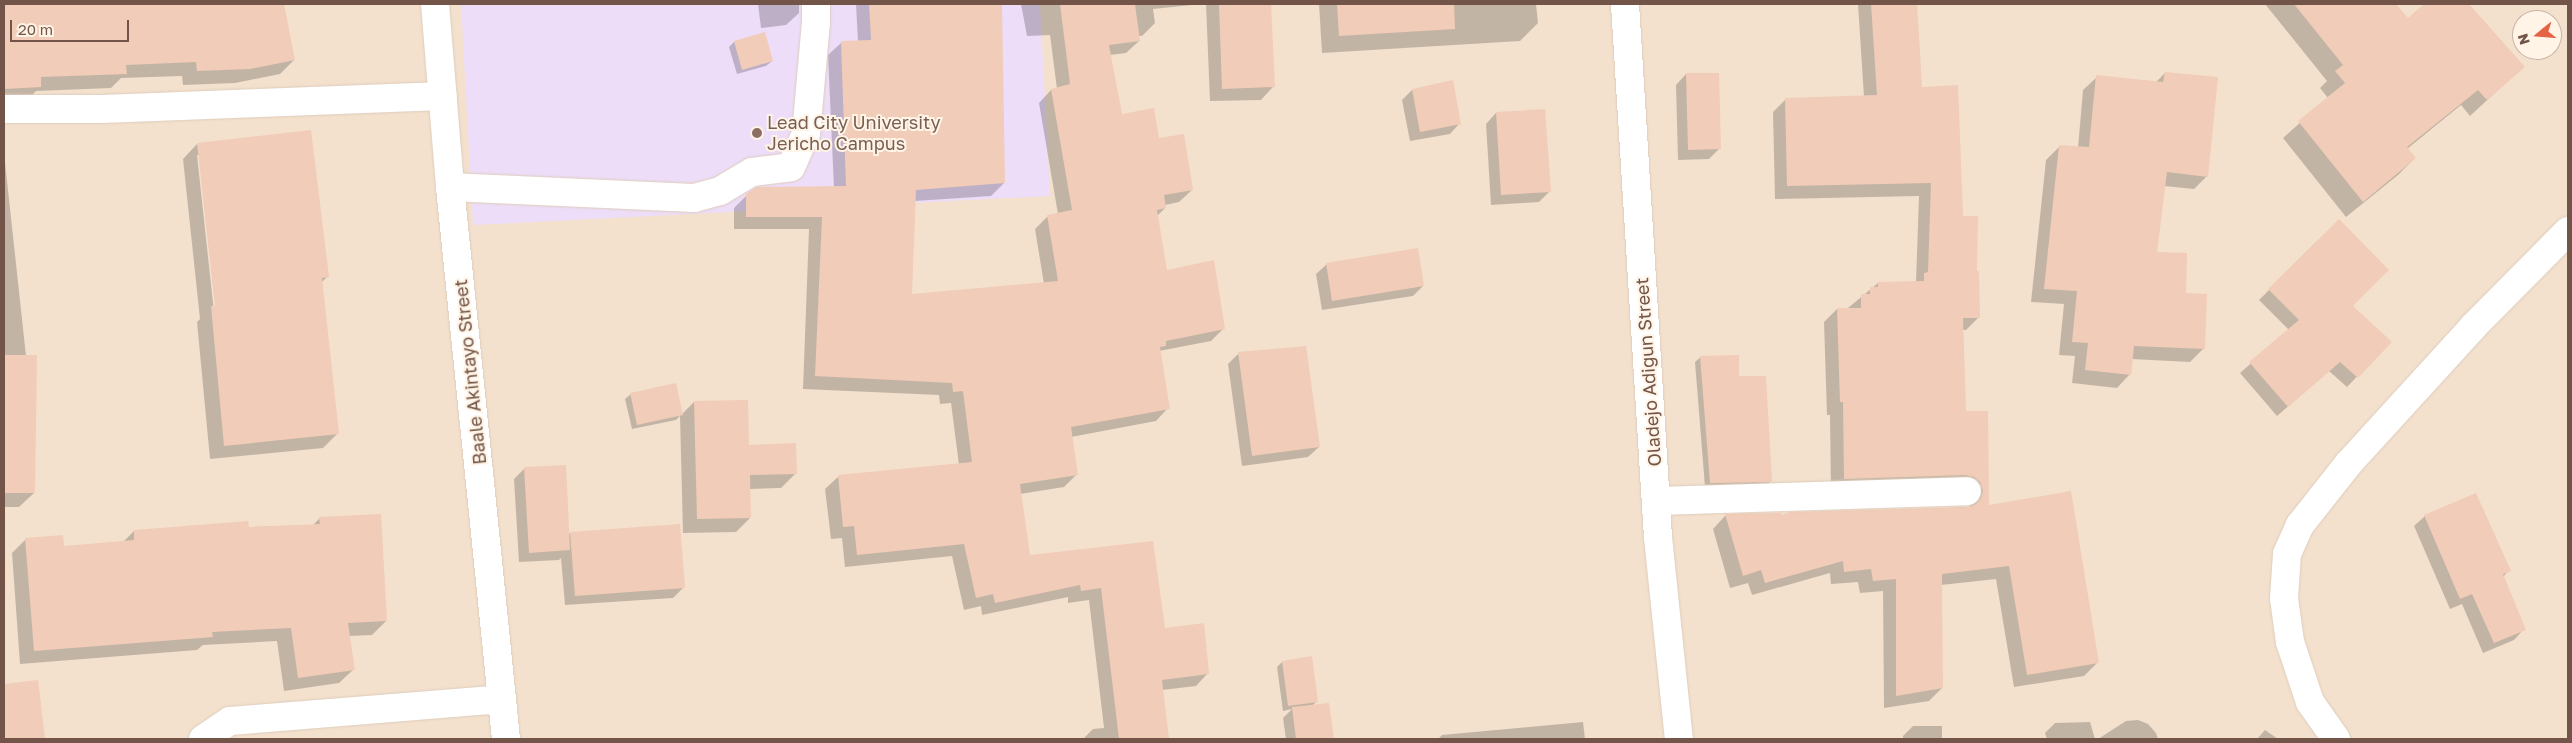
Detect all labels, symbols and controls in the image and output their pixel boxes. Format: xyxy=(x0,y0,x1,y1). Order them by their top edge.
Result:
scale bar xyxy=(12,10,131,42)
north arrow xyxy=(2512,10,2562,60)
text: 20 m xyxy=(18,20,53,38)
text: N xyxy=(2513,32,2533,47)
place label: Lead City University Jericho Campus xyxy=(767,112,941,154)
marker: Lead City University Jericho Campus xyxy=(751,127,763,139)
street label: Oladejo Adigun Street xyxy=(1631,277,1665,467)
street label: Baale Akintayo Street xyxy=(450,278,490,466)

